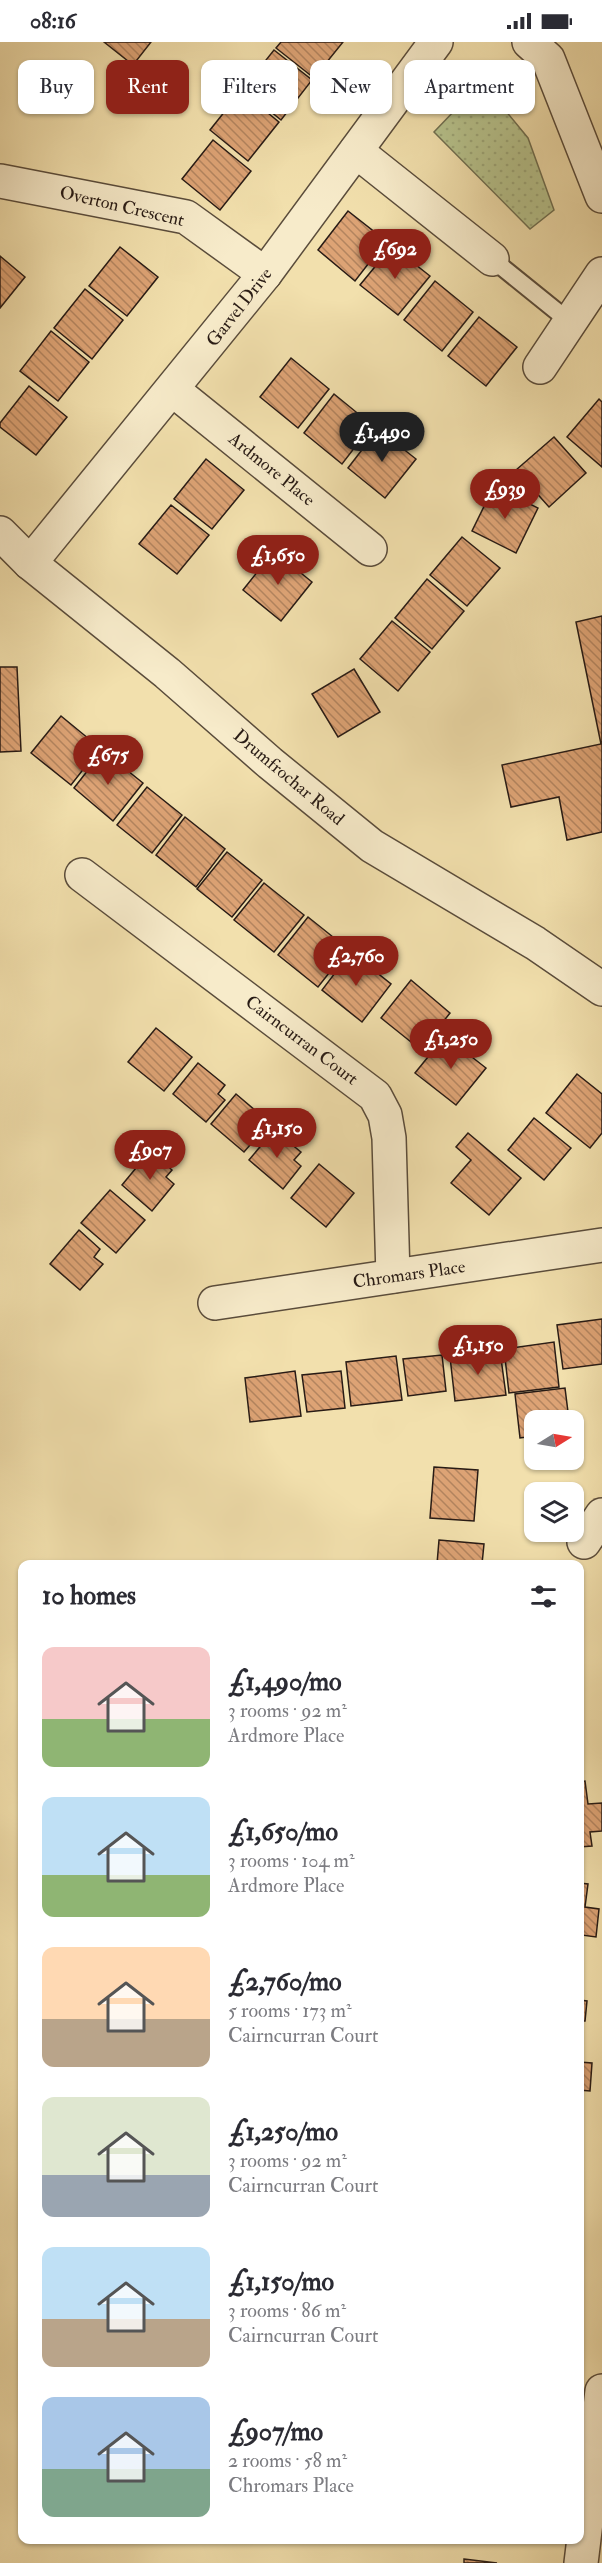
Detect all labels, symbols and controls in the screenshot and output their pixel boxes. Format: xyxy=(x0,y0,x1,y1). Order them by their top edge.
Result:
text: 08:16 xyxy=(30,7,76,35)
chip: Buy xyxy=(18,60,94,114)
chip: Rent xyxy=(106,60,189,114)
chip: Filters xyxy=(201,60,298,114)
chip: New xyxy=(310,60,392,114)
chip: Apartment xyxy=(404,60,535,114)
street label: Overton Crescent xyxy=(57,181,187,232)
pin: £692 xyxy=(359,229,431,280)
text: £692 xyxy=(373,236,417,261)
street label: Garvel Drive xyxy=(201,263,278,351)
pin: £1,490 xyxy=(333,412,431,463)
text: £1,490 xyxy=(353,419,411,444)
street label: Ardmore Place xyxy=(223,427,320,512)
pin: £939 xyxy=(469,469,541,520)
text: £939 xyxy=(484,476,526,501)
pin: £1,650 xyxy=(229,535,327,586)
text: £1,650 xyxy=(251,542,305,567)
street label: Drumfrochar Road xyxy=(228,724,349,831)
pin: £675 xyxy=(72,735,144,786)
text: £675 xyxy=(87,742,129,767)
pin: £2,760 xyxy=(307,936,405,987)
text: £2,760 xyxy=(327,943,385,968)
street label: Cairncurran Court xyxy=(241,990,363,1090)
pin: £1,250 xyxy=(402,1019,500,1070)
text: £1,250 xyxy=(424,1026,478,1051)
pin: £1,150 xyxy=(228,1108,326,1159)
text: £1,150 xyxy=(251,1115,303,1140)
pin: £907 xyxy=(114,1130,186,1181)
text: £907 xyxy=(128,1137,172,1162)
street label: Chromars Place xyxy=(351,1255,467,1294)
pin: £1,150 xyxy=(429,1325,527,1376)
text: £1,150 xyxy=(452,1332,504,1357)
north arrow xyxy=(524,1410,584,1470)
map controls xyxy=(524,1410,584,1542)
button: layers xyxy=(524,1482,584,1542)
text: 10 homes xyxy=(42,1580,136,1612)
icon: filters xyxy=(527,1580,560,1613)
text: £1,490/mo xyxy=(228,1666,342,1698)
icon: home xyxy=(90,1671,162,1743)
text: 3 rooms · 92 m² xyxy=(228,1698,347,1723)
text: Ardmore Place xyxy=(228,1723,344,1748)
text: £1,650/mo xyxy=(228,1816,338,1848)
icon: home xyxy=(90,1821,162,1893)
text: 3 rooms · 104 m² xyxy=(228,1848,355,1873)
text: Ardmore Place xyxy=(228,1873,344,1898)
text: £2,760/mo xyxy=(228,1966,342,1998)
icon: home xyxy=(90,1971,162,2043)
text: 5 rooms · 173 m² xyxy=(228,1998,352,2023)
text: Cairncurran Court xyxy=(228,2023,378,2048)
text: £1,250/mo xyxy=(228,2116,338,2148)
icon: home xyxy=(90,2121,162,2193)
text: 3 rooms · 92 m² xyxy=(228,2148,347,2173)
text: Cairncurran Court xyxy=(228,2173,378,2198)
text: £1,150/mo xyxy=(228,2266,334,2298)
icon: home xyxy=(90,2271,162,2343)
text: 3 rooms · 86 m² xyxy=(228,2298,346,2323)
text: Cairncurran Court xyxy=(228,2323,378,2348)
text: £907/mo xyxy=(228,2416,323,2448)
icon: home xyxy=(90,2421,162,2493)
text: 2 rooms · 58 m² xyxy=(228,2448,347,2473)
text: Chromars Place xyxy=(228,2473,354,2498)

